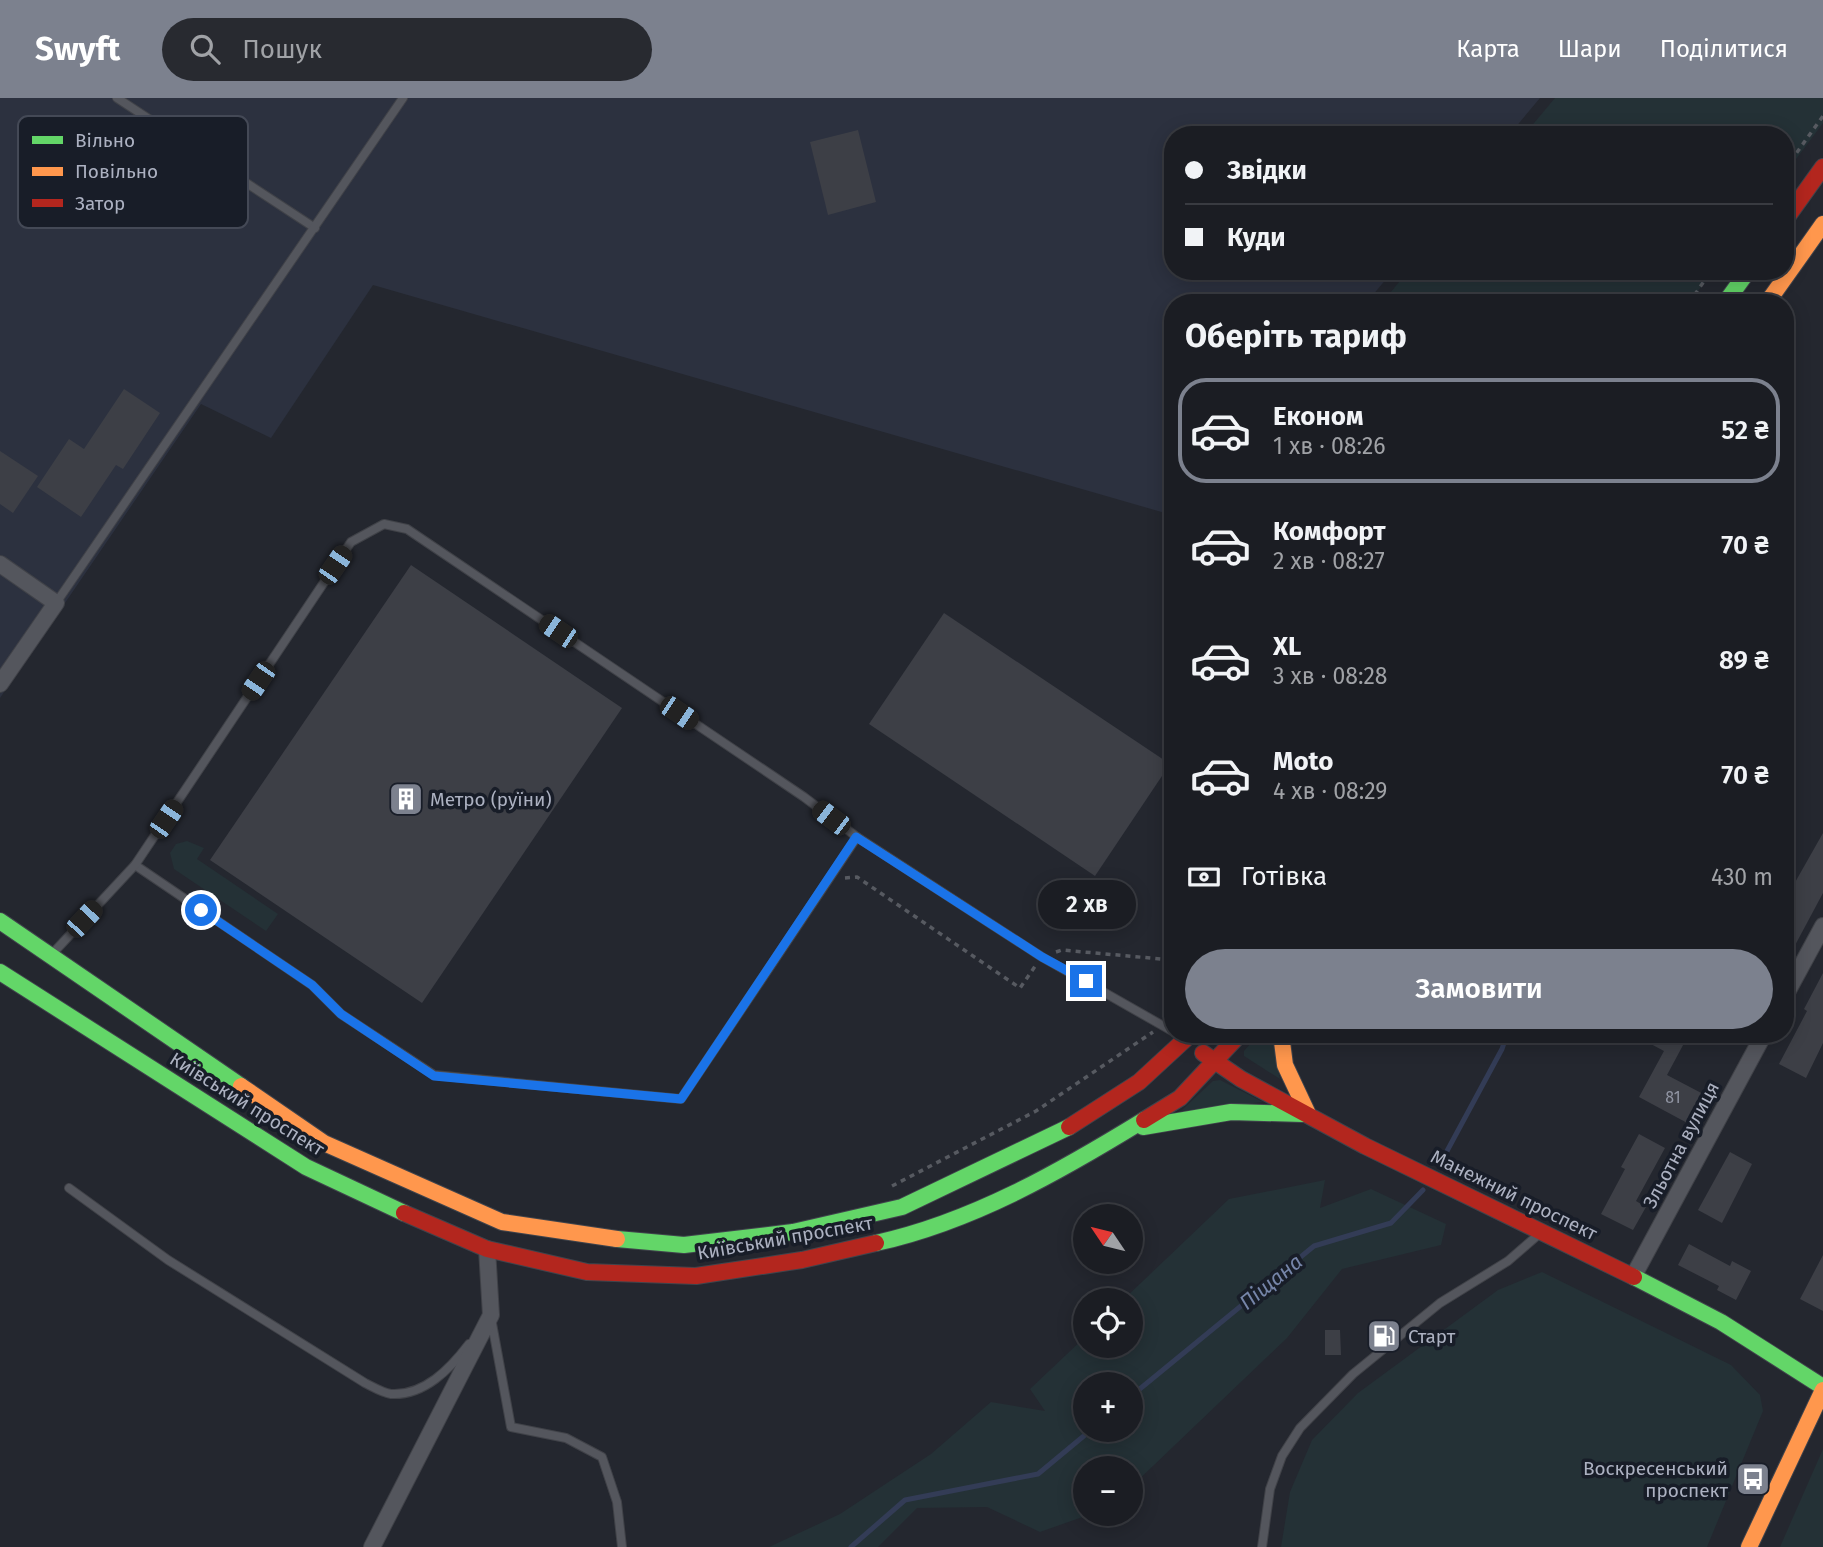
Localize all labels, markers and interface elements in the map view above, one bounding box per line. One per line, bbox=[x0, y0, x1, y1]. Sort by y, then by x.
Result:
search box bbox=[162, 18, 652, 81]
text: Swyft bbox=[35, 29, 120, 69]
icon: search bbox=[186, 30, 224, 68]
text: Пошук bbox=[242, 34, 322, 65]
text: Карта bbox=[1456, 35, 1520, 63]
text: Шари bbox=[1558, 35, 1622, 63]
text: Поділитися bbox=[1660, 35, 1788, 63]
legend bbox=[18, 116, 248, 228]
text: Вільно bbox=[75, 129, 135, 152]
text: Звідки bbox=[1227, 155, 1307, 186]
text: Повільно bbox=[75, 160, 158, 183]
text: Затор bbox=[75, 192, 125, 215]
text: Куди bbox=[1227, 222, 1286, 253]
text: Оберіть тариф bbox=[1185, 317, 1407, 355]
icon: car bbox=[1189, 399, 1252, 462]
text: Економ bbox=[1273, 401, 1363, 432]
text: 52 ₴ bbox=[1721, 415, 1769, 446]
text: 1 хв · 08:26 bbox=[1273, 432, 1386, 460]
icon: car bbox=[1189, 514, 1252, 577]
text: Комфорт bbox=[1273, 516, 1386, 547]
text: 70 ₴ bbox=[1721, 530, 1769, 561]
car bbox=[315, 542, 356, 588]
text: 2 хв · 08:27 bbox=[1273, 547, 1385, 575]
car bbox=[535, 611, 582, 651]
icon: car bbox=[1189, 629, 1252, 692]
text: XL bbox=[1273, 631, 1301, 662]
text: 89 ₴ bbox=[1719, 645, 1769, 676]
car bbox=[238, 658, 279, 704]
text: 3 хв · 08:28 bbox=[1273, 662, 1388, 690]
car bbox=[656, 693, 703, 733]
icon: car bbox=[1189, 744, 1252, 807]
text: Moto bbox=[1273, 746, 1333, 777]
text: 70 ₴ bbox=[1721, 760, 1769, 791]
text: 4 хв · 08:29 bbox=[1273, 777, 1387, 805]
building icon: Метро (руїни) bbox=[387, 780, 425, 818]
place label: Метро (руїни) bbox=[430, 788, 552, 811]
car bbox=[146, 796, 187, 842]
car bbox=[808, 797, 855, 839]
icon: cash bbox=[1185, 858, 1223, 896]
text: Готівка bbox=[1241, 861, 1327, 892]
text: 430 m bbox=[1711, 863, 1773, 891]
callout: 2 хв bbox=[1037, 880, 1135, 928]
text: 2 хв bbox=[1066, 890, 1108, 918]
route start bbox=[185, 894, 217, 926]
car bbox=[62, 896, 107, 942]
button: Замовити bbox=[1185, 949, 1773, 1029]
route end bbox=[1070, 965, 1102, 997]
street label: Київський проспект bbox=[165, 1047, 329, 1161]
street label: Зльотна вулиця bbox=[1638, 1078, 1724, 1212]
house number: 81 bbox=[1665, 1088, 1681, 1107]
street label: Манежний проспект bbox=[1427, 1145, 1601, 1245]
north arrow bbox=[1073, 1204, 1143, 1274]
map controls bbox=[1073, 1204, 1143, 1526]
street label: Київський проспект bbox=[695, 1211, 875, 1265]
water label: Піщана bbox=[1234, 1249, 1308, 1315]
button: locate bbox=[1073, 1288, 1143, 1358]
fuel station icon: Старт bbox=[1365, 1317, 1403, 1355]
place label: Старт bbox=[1408, 1325, 1456, 1348]
button: + bbox=[1073, 1372, 1143, 1442]
button: − bbox=[1073, 1456, 1143, 1526]
place label: Воскресенський проспект bbox=[1583, 1457, 1728, 1502]
bus stop icon: Воскресенський проспект bbox=[1734, 1460, 1772, 1498]

